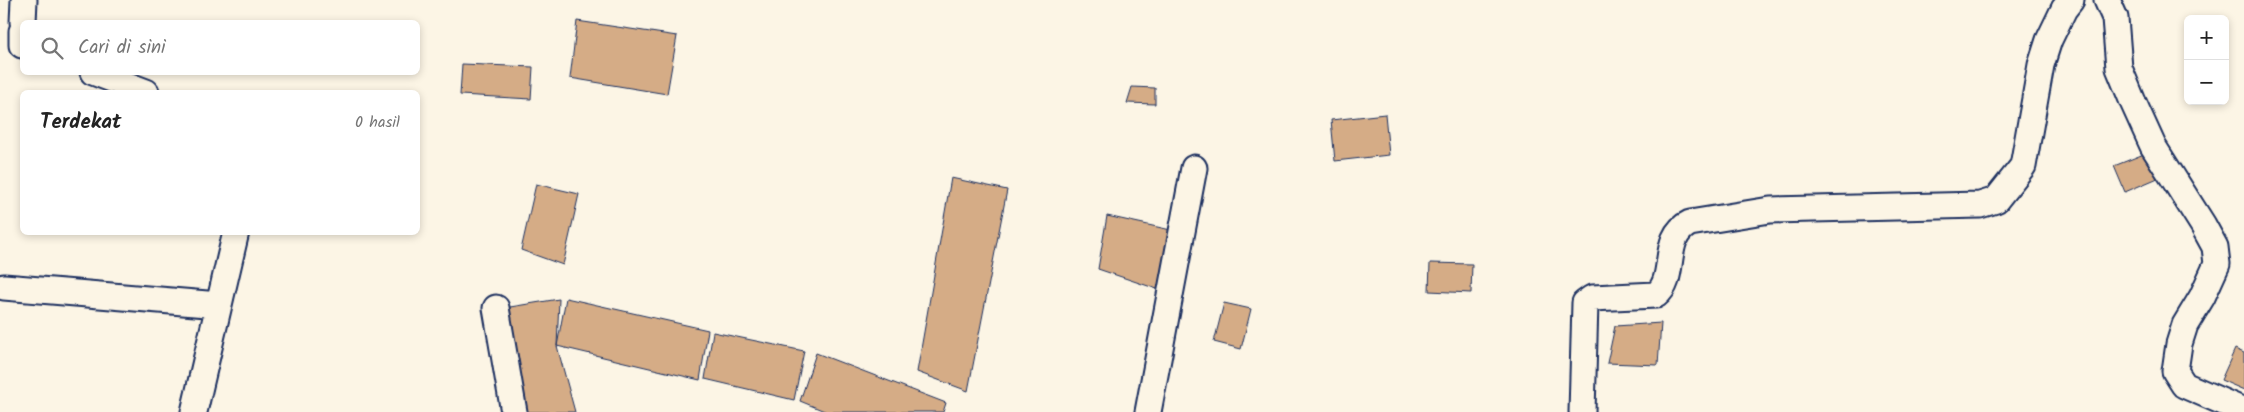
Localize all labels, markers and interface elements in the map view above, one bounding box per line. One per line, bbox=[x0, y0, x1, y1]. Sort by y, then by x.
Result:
map controls bbox=[2184, 15, 2229, 105]
button: + bbox=[2184, 15, 2229, 60]
search box bbox=[20, 20, 420, 75]
text: Cari di sini bbox=[78, 33, 166, 63]
icon: search bbox=[38, 34, 66, 62]
button: − bbox=[2184, 60, 2229, 105]
text: Terdekat bbox=[40, 106, 121, 139]
text: 0 hasil bbox=[355, 110, 400, 135]

